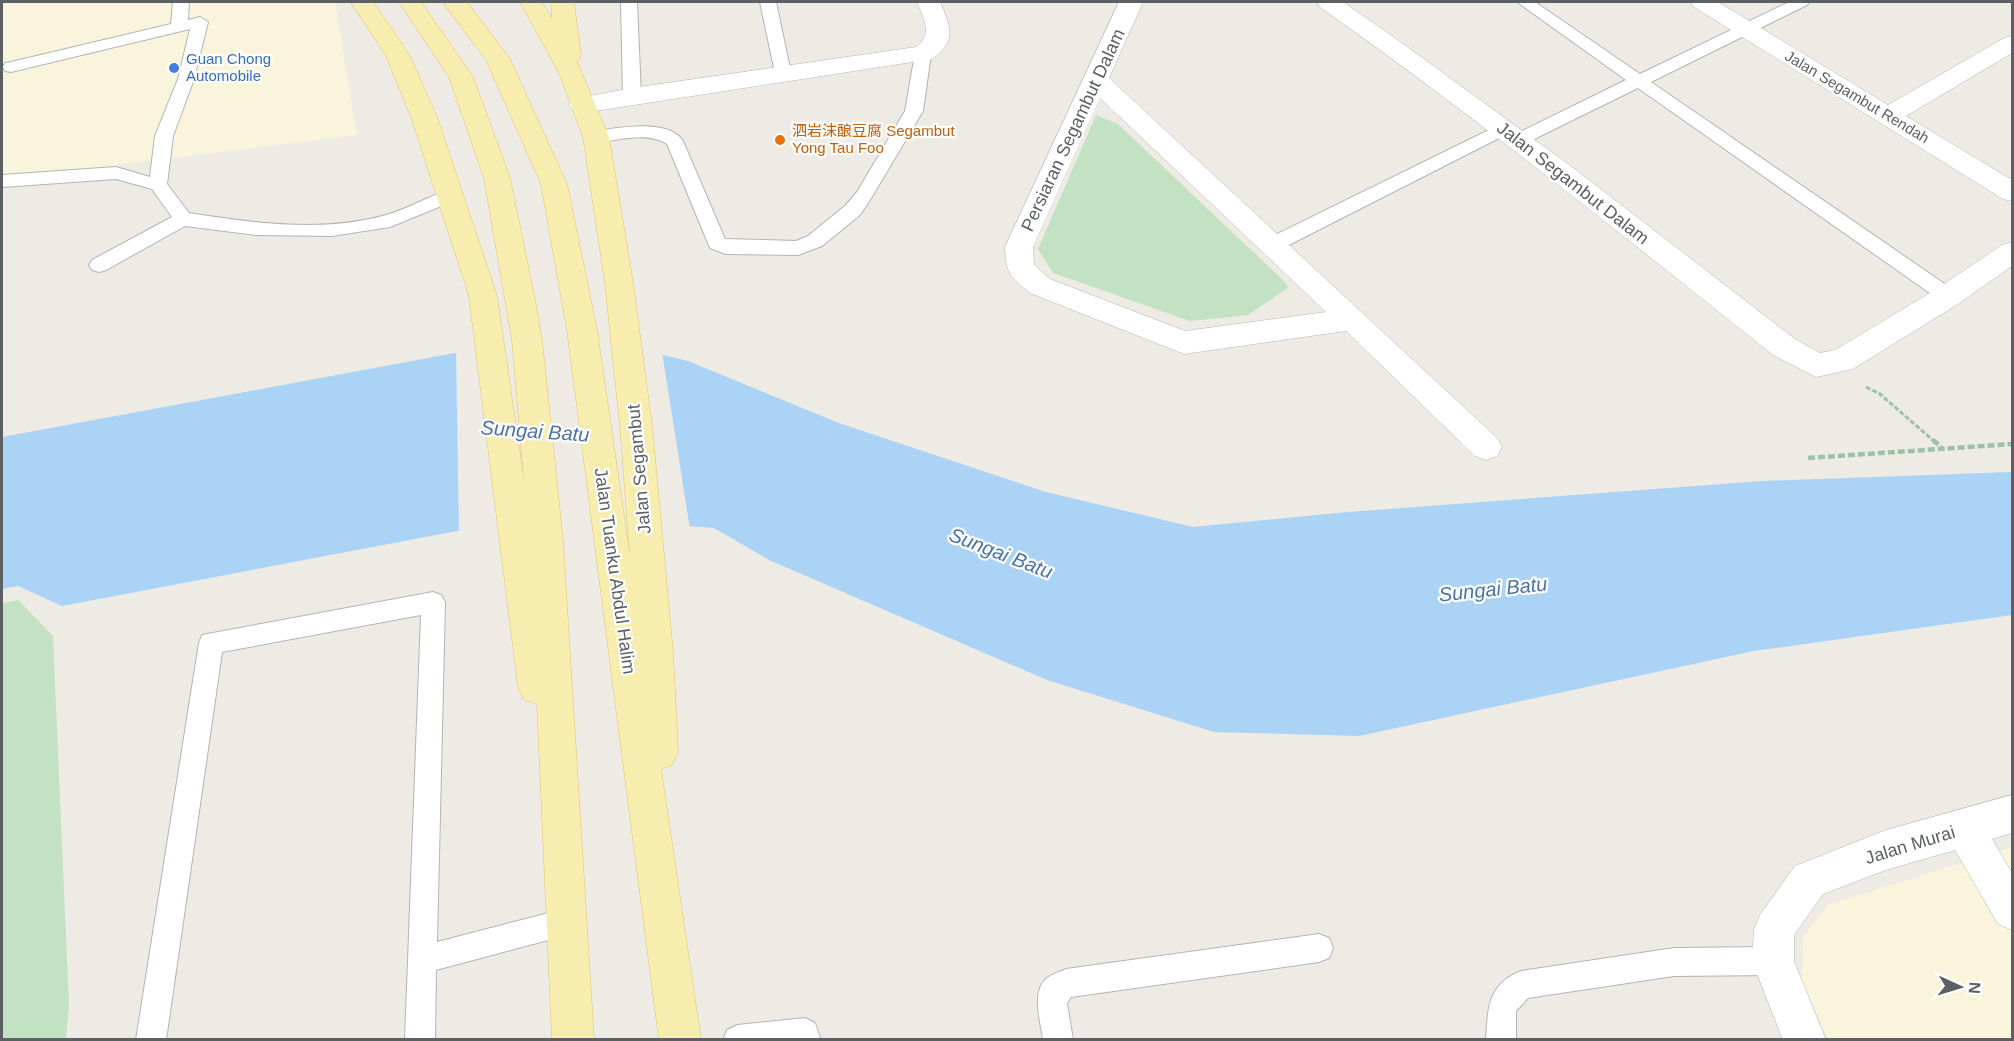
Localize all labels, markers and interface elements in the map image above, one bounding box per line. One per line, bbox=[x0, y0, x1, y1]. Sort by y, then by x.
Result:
street label: Persiaran Segambut Dalam bbox=[1017, 26, 1129, 234]
street label: Jalan Segambut Rendah bbox=[1782, 47, 1932, 146]
place label: Guan Chong Automobile bbox=[186, 50, 271, 84]
marker: Guan Chong Automobile bbox=[167, 61, 181, 75]
street label: Jalan Segambut Dalam bbox=[1493, 118, 1653, 248]
place label: 泗岩沫酿豆腐 Segambut Yong Tau Foo bbox=[792, 122, 955, 156]
marker: 泗岩沫酿豆腐 Segambut Yong Tau Foo bbox=[773, 133, 787, 147]
street label: Jalan Segambut bbox=[623, 403, 655, 535]
water label: Sungai Batu bbox=[480, 416, 590, 446]
street label: Jalan Tuanku Abdul Halim bbox=[591, 467, 639, 675]
water label: Sungai Batu bbox=[946, 523, 1056, 583]
water label: Sungai Batu bbox=[1438, 572, 1548, 606]
street label: Jalan Murai bbox=[1863, 822, 1957, 868]
north arrow bbox=[1930, 957, 1990, 1017]
text: N bbox=[1966, 982, 1983, 994]

